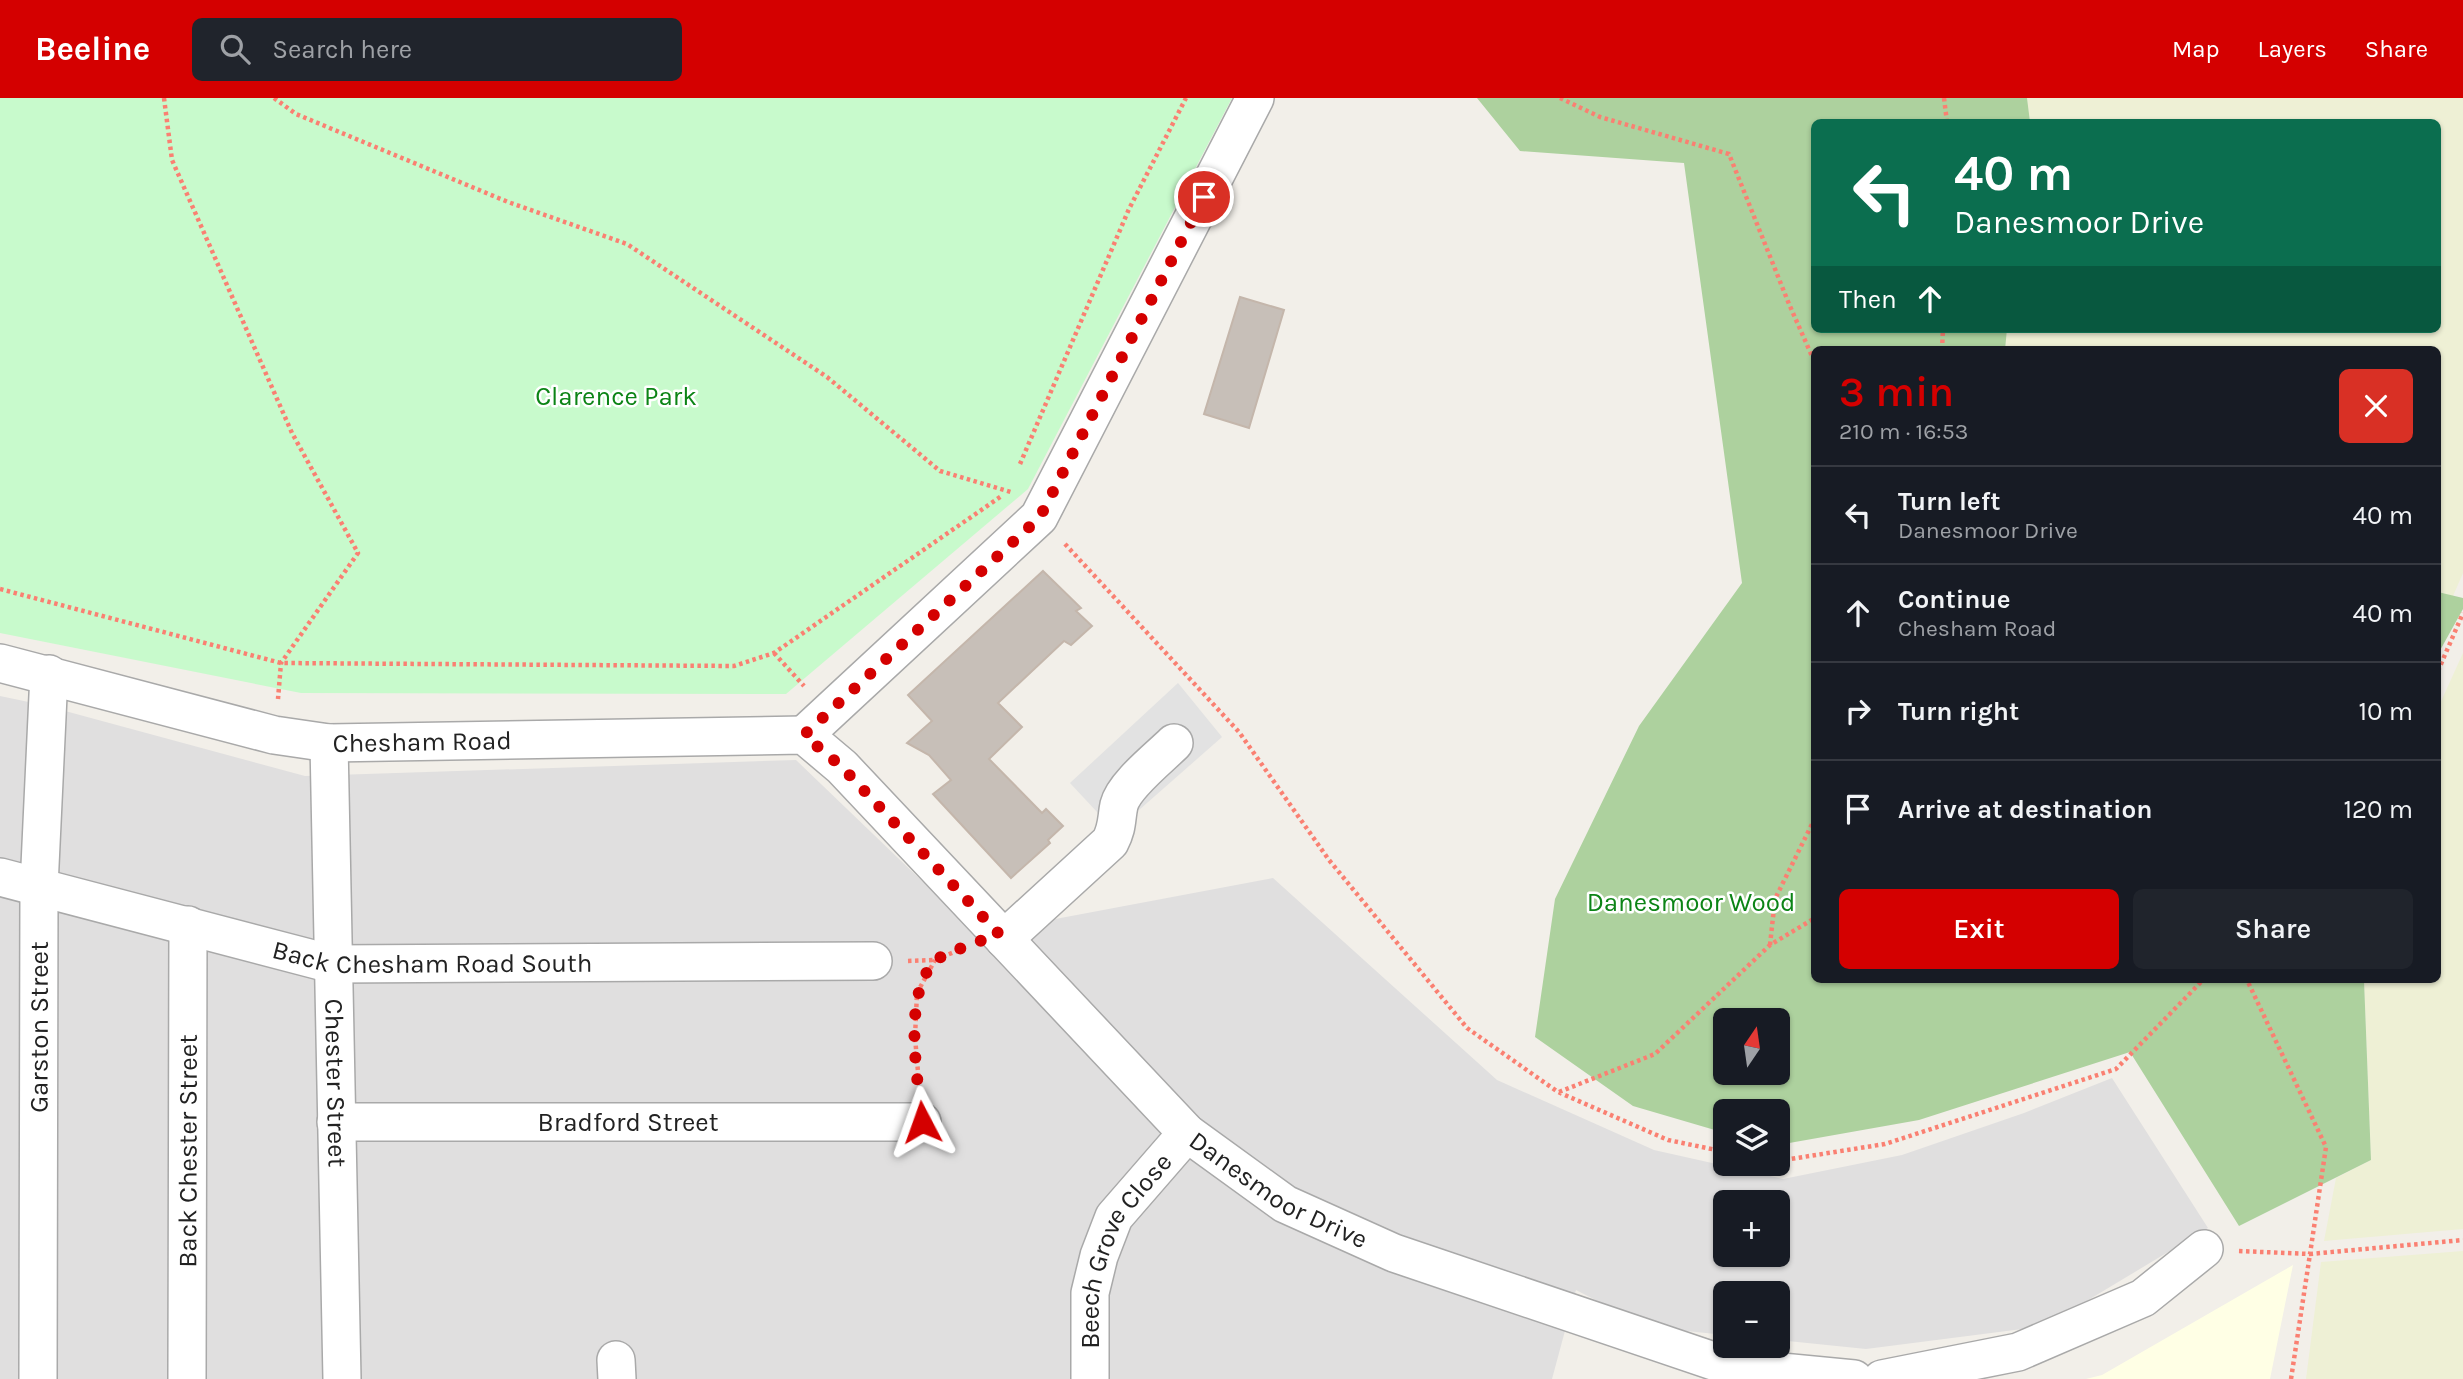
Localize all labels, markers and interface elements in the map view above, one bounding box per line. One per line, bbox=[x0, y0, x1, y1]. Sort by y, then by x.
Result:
search box bbox=[192, 18, 682, 81]
text: Beeline bbox=[35, 30, 150, 68]
icon: search bbox=[216, 30, 254, 68]
text: Search here bbox=[272, 34, 412, 65]
text: Map bbox=[2172, 35, 2220, 63]
text: Layers bbox=[2258, 35, 2327, 63]
text: Share bbox=[2365, 35, 2428, 63]
text: 40 m bbox=[1954, 145, 2073, 202]
icon: left bbox=[1839, 147, 1930, 238]
pin bbox=[1174, 167, 1234, 227]
icon: arrive bbox=[1185, 178, 1223, 216]
text: Danesmoor Drive bbox=[1954, 204, 2204, 241]
icon: ahead bbox=[1911, 280, 1949, 318]
text: Then bbox=[1839, 284, 1897, 315]
text: 3 min bbox=[1839, 367, 1954, 417]
button: close bbox=[2339, 369, 2413, 443]
park label: Clarence Park bbox=[535, 381, 697, 412]
text: 210 m · 16:53 bbox=[1839, 418, 1968, 445]
text: Turn left bbox=[1898, 486, 2000, 517]
icon: left bbox=[1839, 496, 1877, 534]
text: 40 m bbox=[2353, 500, 2413, 531]
text: Danesmoor Drive bbox=[1898, 517, 2078, 544]
text: Continue bbox=[1898, 584, 2010, 615]
icon: ahead bbox=[1839, 594, 1877, 632]
text: 40 m bbox=[2353, 598, 2413, 629]
text: Chesham Road bbox=[1898, 615, 2056, 642]
icon: right bbox=[1839, 692, 1877, 730]
text: Turn right bbox=[1898, 696, 2019, 727]
text: 10 m bbox=[2358, 696, 2413, 727]
street label: Chesham Road bbox=[332, 724, 512, 758]
icon: arrive bbox=[1839, 790, 1877, 828]
text: Arrive at destination bbox=[1898, 794, 2152, 825]
text: 120 m bbox=[2343, 794, 2413, 825]
park label: Danesmoor Wood bbox=[1587, 887, 1795, 918]
button: Exit bbox=[1839, 889, 2119, 969]
button: Share bbox=[2133, 889, 2413, 969]
street label: Back Chesham Road South bbox=[269, 934, 592, 980]
street label: Garston Street bbox=[23, 941, 54, 1113]
street label: Chester Street bbox=[319, 998, 353, 1168]
north arrow bbox=[1713, 1008, 1790, 1085]
map controls bbox=[1713, 1008, 1790, 1358]
street label: Back Chester Street bbox=[172, 1034, 203, 1268]
position arrow bbox=[885, 1085, 959, 1159]
button: layers bbox=[1713, 1099, 1790, 1176]
street label: Bradford Street bbox=[538, 1107, 719, 1138]
street label: Danesmoor Drive bbox=[1183, 1124, 1373, 1255]
street label: Beech Grove Close bbox=[1075, 1146, 1178, 1349]
button: + bbox=[1713, 1190, 1790, 1267]
button: − bbox=[1713, 1281, 1790, 1358]

